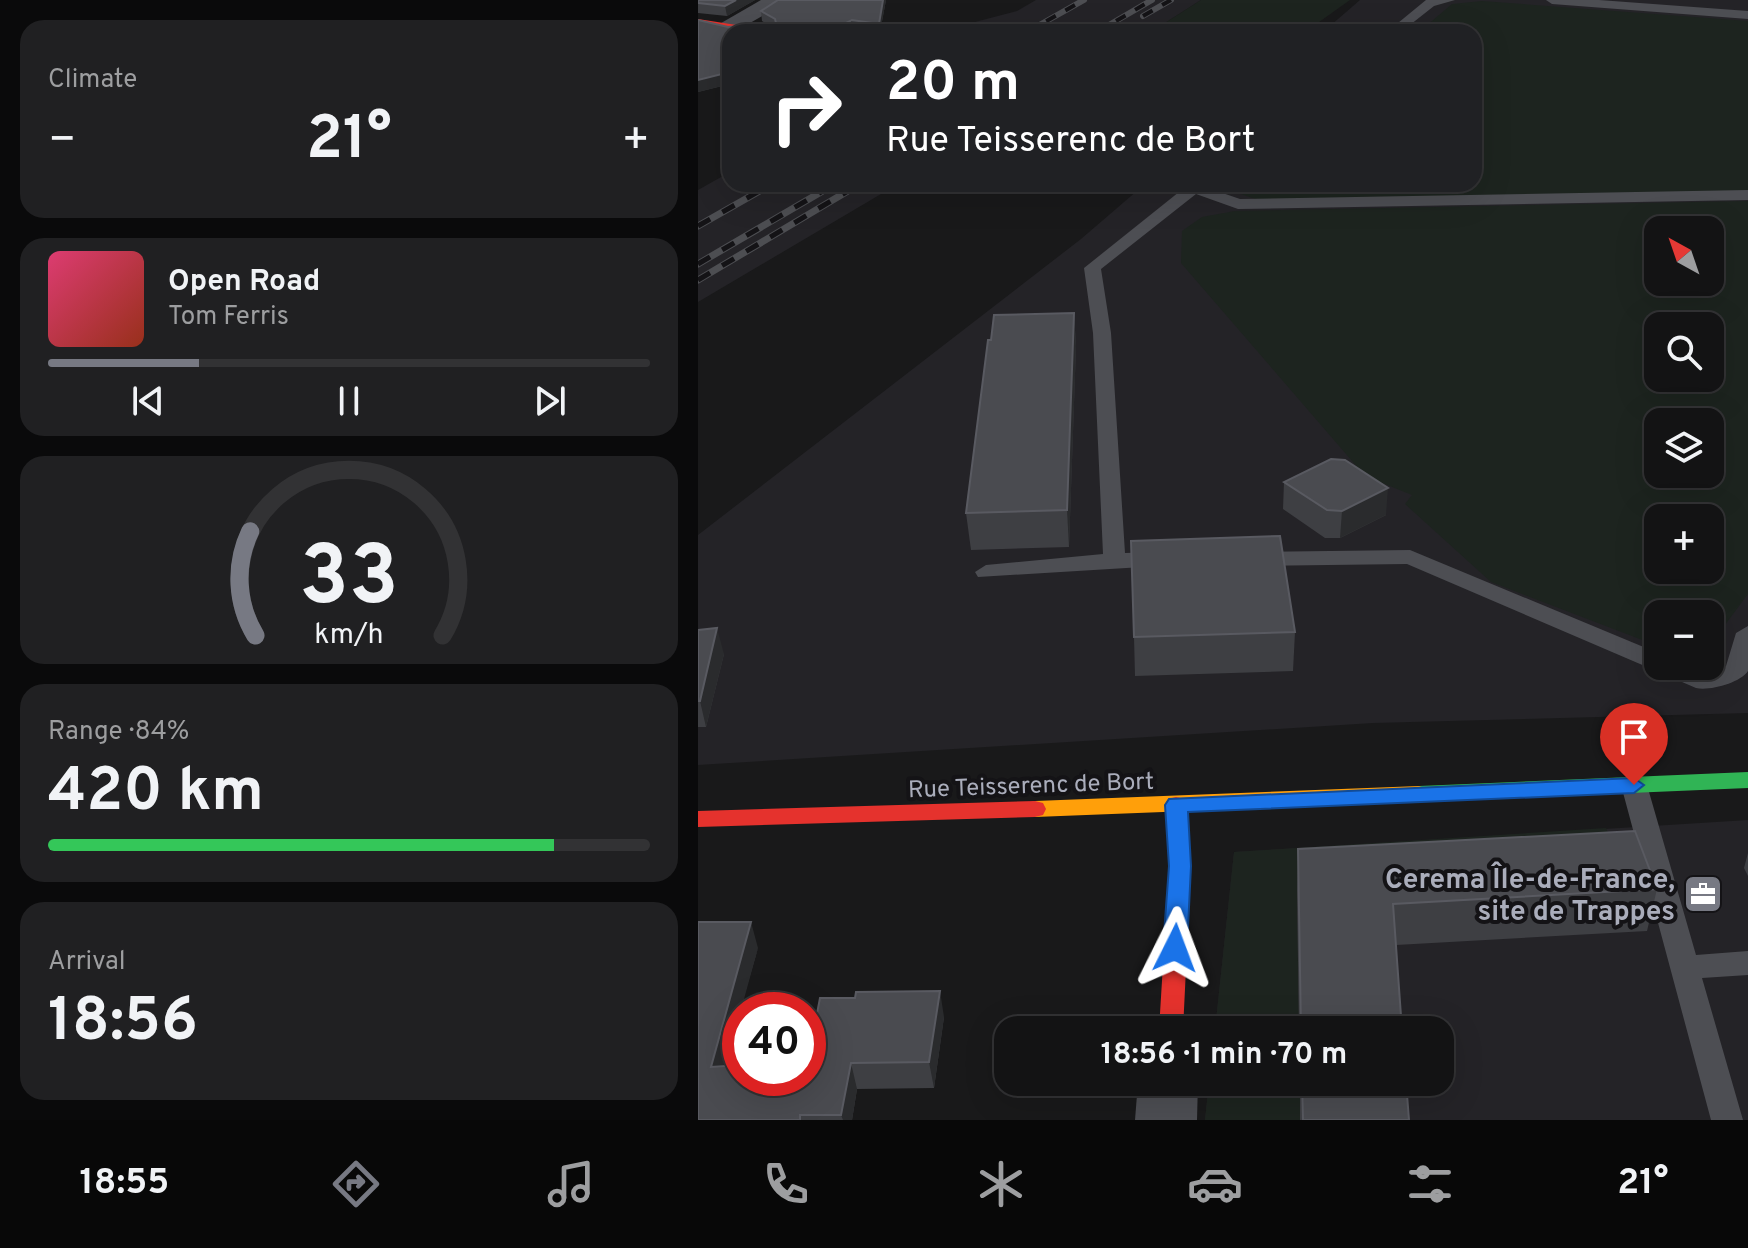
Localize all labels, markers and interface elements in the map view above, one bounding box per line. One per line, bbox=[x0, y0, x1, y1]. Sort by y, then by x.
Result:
text: 20 m bbox=[886, 50, 1020, 120]
icon: right bbox=[754, 56, 858, 160]
text: Climate bbox=[48, 64, 137, 97]
text: 21° bbox=[306, 104, 392, 180]
text: − bbox=[48, 114, 76, 170]
text: + bbox=[622, 114, 650, 170]
text: Rue Teisserenc de Bort bbox=[886, 119, 1255, 165]
north arrow bbox=[1644, 216, 1724, 296]
map controls bbox=[1644, 216, 1724, 680]
text: Open Road bbox=[168, 264, 320, 301]
text: Tom Ferris bbox=[168, 301, 289, 334]
button: search bbox=[1644, 312, 1724, 392]
icon: previous bbox=[126, 379, 170, 423]
icon: pause bbox=[327, 379, 371, 423]
icon: next bbox=[528, 379, 572, 423]
button: layers bbox=[1644, 408, 1724, 488]
button: + bbox=[1644, 504, 1724, 584]
text: 33 bbox=[299, 529, 399, 634]
button: − bbox=[1644, 600, 1724, 680]
text: km/h bbox=[314, 618, 384, 654]
pin bbox=[1600, 703, 1668, 785]
icon: arrive bbox=[1612, 715, 1656, 759]
text: Range · 84% bbox=[48, 716, 189, 749]
text: 420 km bbox=[48, 756, 264, 832]
street label: Rue Teisserenc de Bort bbox=[907, 768, 1155, 806]
place label: Cerema Île-de-France, site de Trappes bbox=[1385, 861, 1675, 931]
office icon: Cerema Île-de-France, site de Trappes bbox=[1682, 873, 1724, 915]
position arrow bbox=[1133, 906, 1217, 990]
text: Arrival bbox=[48, 946, 126, 979]
text: 18:56 bbox=[48, 986, 198, 1062]
speed limit sign: 40 bbox=[722, 992, 826, 1096]
text: 18:56 · 1 min · 70 m bbox=[1101, 1037, 1347, 1074]
icon: directions bbox=[328, 1156, 384, 1212]
icon: music bbox=[543, 1156, 599, 1212]
icon: phone bbox=[758, 1156, 814, 1212]
icon: climate bbox=[973, 1156, 1029, 1212]
icon: car bbox=[1187, 1156, 1243, 1212]
icon: filters bbox=[1402, 1156, 1458, 1212]
text: 18:55 bbox=[79, 1161, 169, 1207]
text: 21° bbox=[1617, 1161, 1669, 1207]

